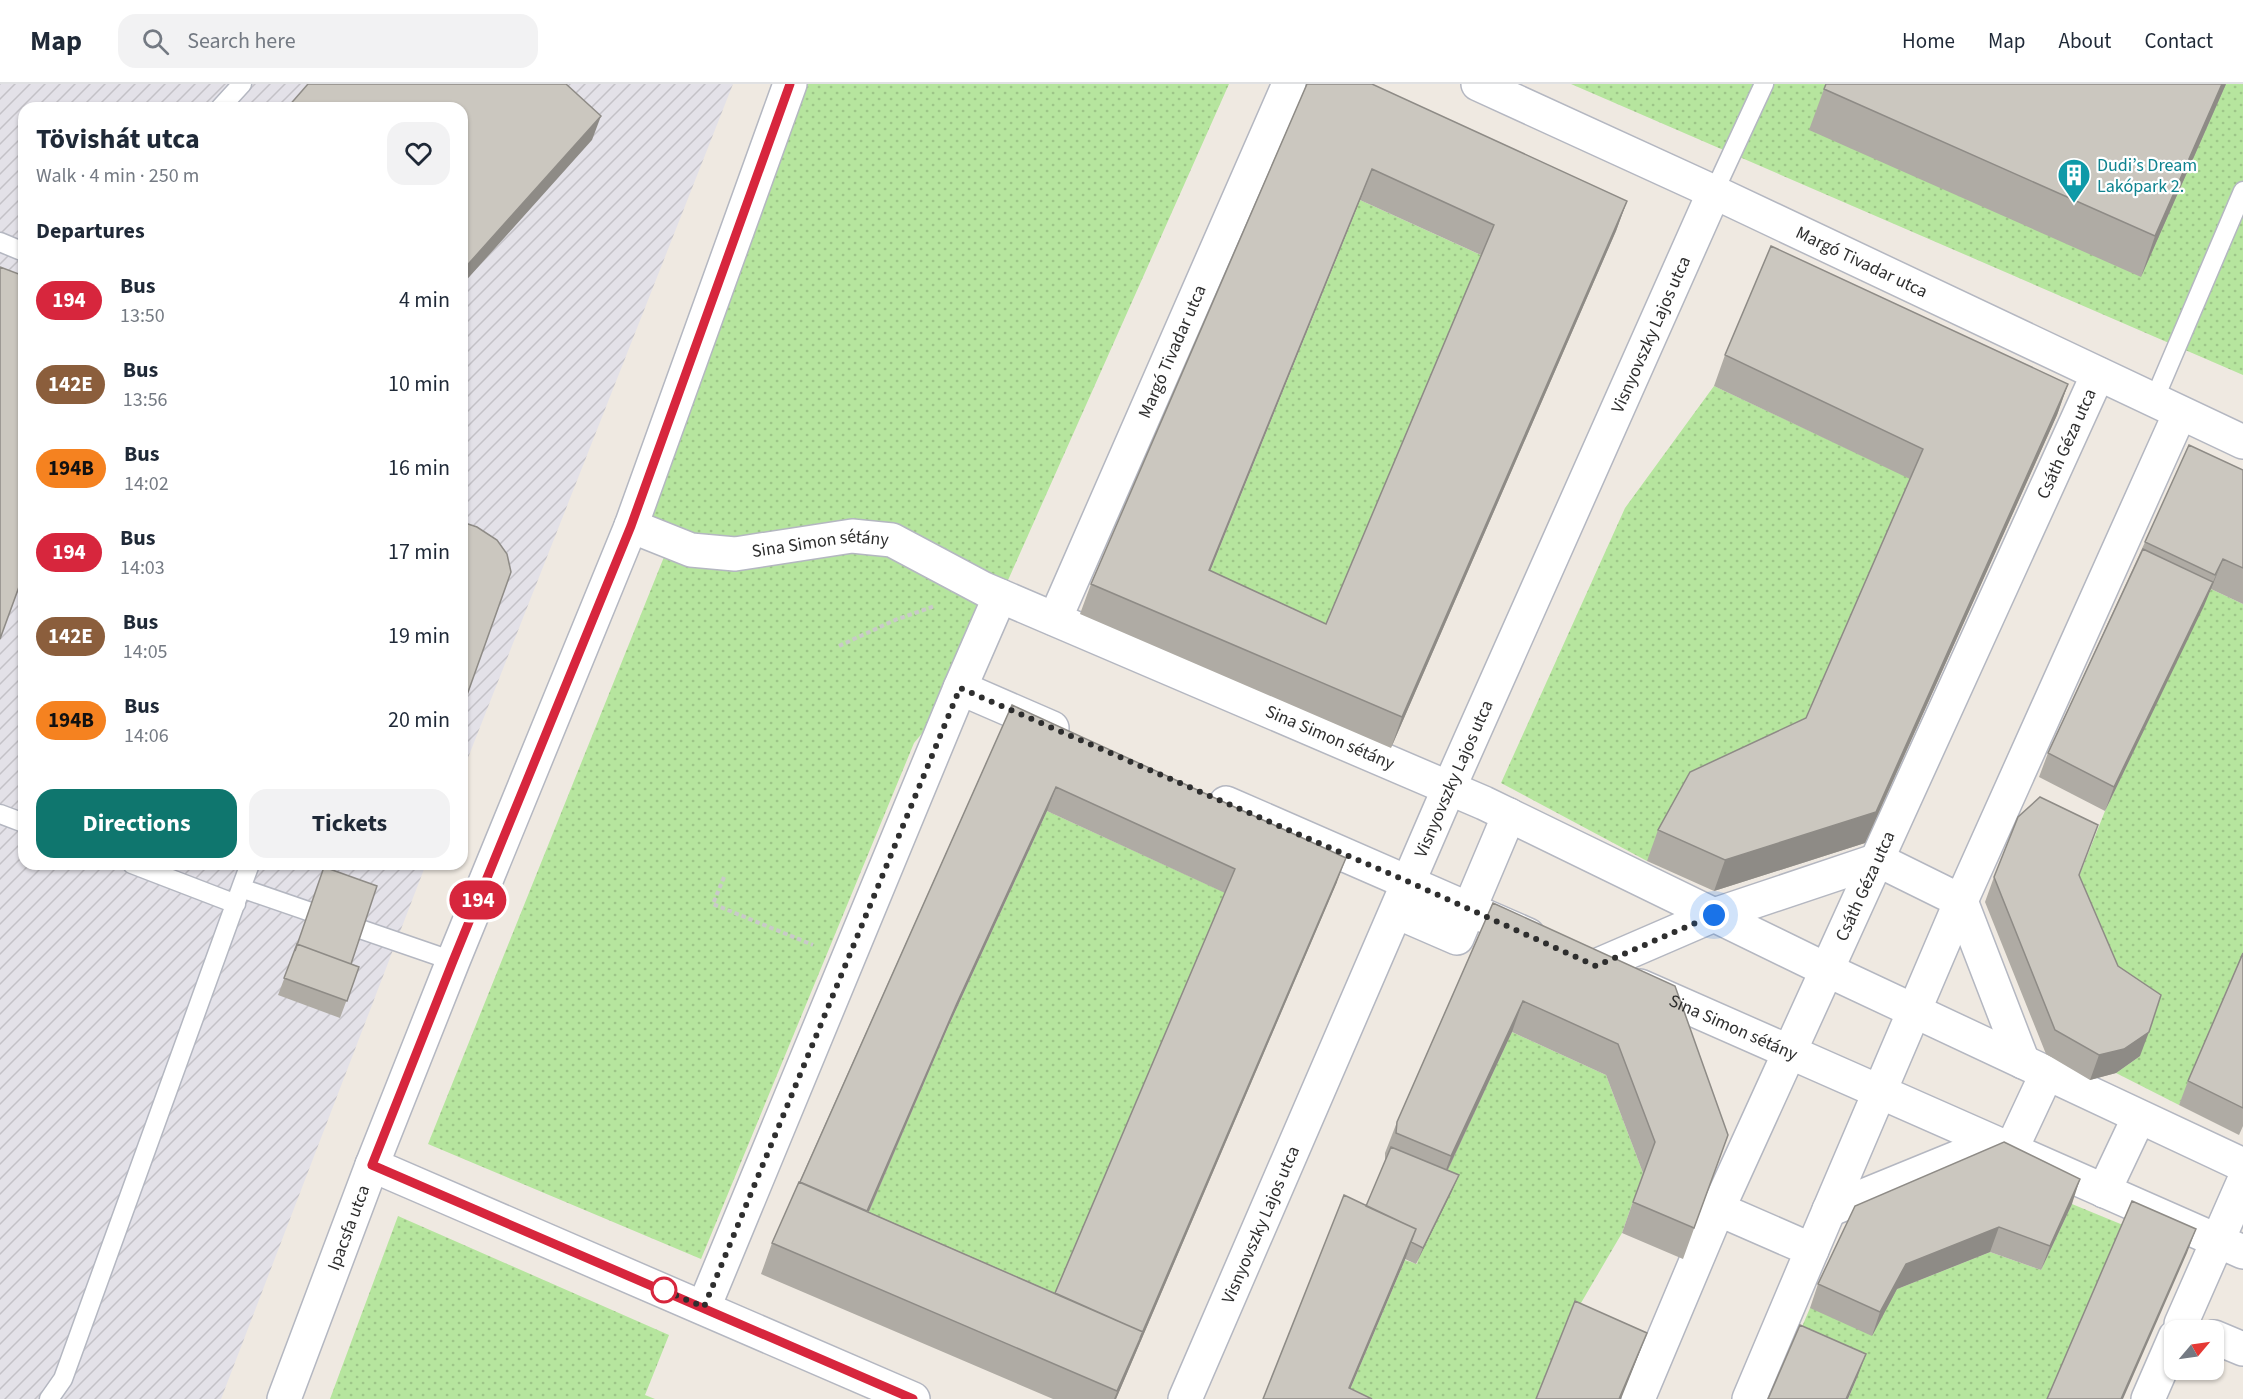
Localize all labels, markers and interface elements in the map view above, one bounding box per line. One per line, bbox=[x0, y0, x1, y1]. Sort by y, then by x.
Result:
search box bbox=[118, 14, 538, 68]
text: Map bbox=[30, 21, 82, 61]
icon: search bbox=[139, 25, 172, 58]
text: Search here bbox=[187, 25, 296, 57]
text: Home bbox=[1902, 26, 1955, 56]
text: Map bbox=[1988, 26, 2026, 56]
text: About bbox=[2059, 26, 2111, 56]
text: Contact bbox=[2144, 26, 2213, 56]
text: Tövishát utca bbox=[36, 119, 200, 159]
button: heart bbox=[387, 122, 450, 185]
place label: Dudi’s Dream Lakópark 2. bbox=[2097, 153, 2197, 199]
building icon: Dudi’s Dream Lakópark 2. bbox=[2056, 157, 2092, 204]
text: Walk · 4 min · 250 m bbox=[36, 162, 199, 190]
text: Departures bbox=[36, 215, 145, 247]
street label: Margó Tivadar utca bbox=[1792, 220, 1932, 304]
street label: Visnyovszky Lajos utca bbox=[1605, 252, 1697, 417]
text: Bus bbox=[120, 270, 156, 302]
street label: Margó Tivadar utca bbox=[1132, 281, 1212, 422]
text: 4 min bbox=[399, 284, 450, 316]
text: 194 bbox=[52, 285, 86, 315]
text: 13:50 bbox=[120, 302, 165, 330]
text: Bus bbox=[123, 354, 158, 386]
text: 10 min bbox=[388, 368, 450, 400]
text: 142E bbox=[48, 369, 93, 399]
street label: Csáth Géza utca bbox=[2030, 384, 2102, 503]
text: 13:56 bbox=[123, 386, 168, 414]
text: Bus bbox=[124, 438, 160, 470]
text: 16 min bbox=[388, 452, 450, 484]
text: 194B bbox=[48, 453, 94, 483]
text: 14:02 bbox=[124, 470, 169, 498]
text: Bus bbox=[120, 522, 156, 554]
street label: Sina Simon sétány bbox=[750, 523, 891, 564]
text: 17 min bbox=[388, 536, 450, 568]
text: 194 bbox=[52, 537, 86, 567]
text: 14:03 bbox=[120, 554, 165, 582]
text: Bus bbox=[123, 606, 158, 638]
text: 19 min bbox=[388, 620, 450, 652]
text: 142E bbox=[48, 621, 93, 651]
text: 14:05 bbox=[123, 638, 168, 666]
text: Bus bbox=[124, 690, 160, 722]
street label: Visnyovszky Lajos utca bbox=[1408, 696, 1499, 861]
street label: Sina Simon sétány bbox=[1262, 698, 1399, 776]
text: 20 min bbox=[388, 704, 450, 736]
text: 194B bbox=[48, 705, 94, 735]
text: 14:06 bbox=[124, 722, 169, 750]
button: Directions bbox=[36, 789, 237, 858]
button: Tickets bbox=[249, 789, 450, 858]
street label: Csáth Géza utca bbox=[1829, 827, 1901, 945]
line badge: 194 bbox=[444, 880, 512, 920]
text: 194 bbox=[461, 885, 495, 915]
your location bbox=[1699, 900, 1729, 930]
street label: Sina Simon sétány bbox=[1665, 988, 1802, 1067]
street label: Visnyovszky Lajos utca bbox=[1215, 1142, 1305, 1307]
street label: Ipacsfa utca bbox=[321, 1181, 376, 1274]
unlabelled marker bbox=[651, 1277, 677, 1303]
north arrow bbox=[2164, 1320, 2224, 1380]
map controls bbox=[2164, 1320, 2224, 1380]

